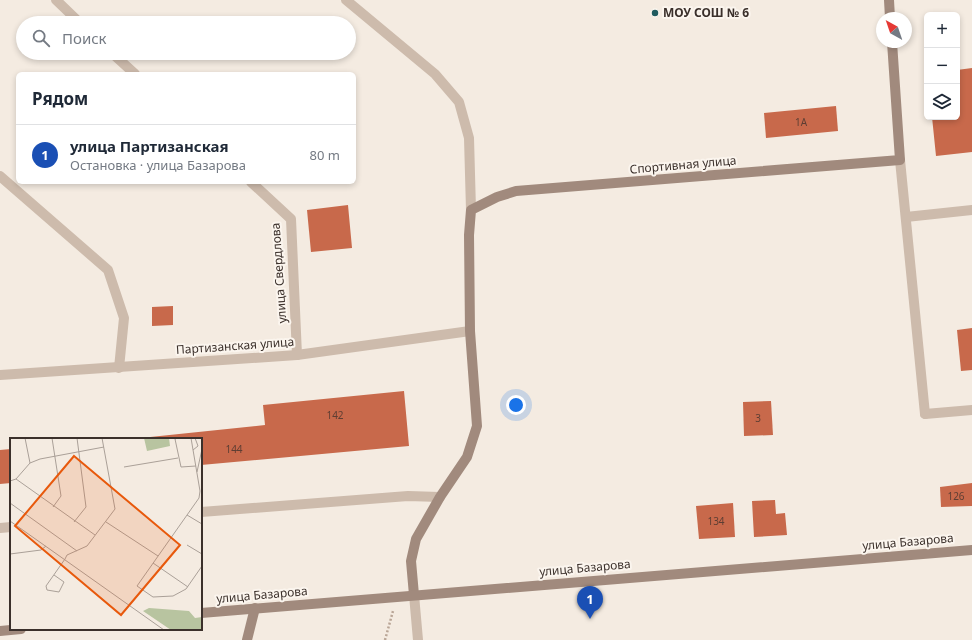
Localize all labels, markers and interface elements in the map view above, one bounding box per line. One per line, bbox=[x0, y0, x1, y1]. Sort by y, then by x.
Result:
place label: МОУ СОШ № 6 bbox=[663, 4, 749, 21]
marker: МОУ СОШ № 6 bbox=[650, 8, 660, 18]
north arrow bbox=[876, 12, 912, 48]
map controls bbox=[924, 12, 960, 120]
button: + bbox=[924, 12, 960, 48]
search box bbox=[16, 16, 356, 60]
icon: search bbox=[30, 27, 52, 49]
text: Поиск bbox=[62, 28, 107, 48]
button: − bbox=[924, 48, 960, 84]
button: layers bbox=[924, 84, 960, 120]
text: Рядом bbox=[32, 87, 88, 110]
house number: 1А bbox=[795, 115, 808, 129]
text: улица Партизанская bbox=[70, 136, 229, 156]
text: 1 bbox=[41, 146, 49, 164]
text: 80 m bbox=[310, 146, 340, 164]
street label: Спортивная улица bbox=[629, 151, 737, 178]
text: Остановка · улица Базарова bbox=[70, 156, 246, 174]
street label: улица Свердлова bbox=[267, 222, 290, 324]
street label: Партизанская улица bbox=[175, 333, 295, 358]
your location bbox=[506, 395, 526, 415]
house number: 142 bbox=[326, 408, 344, 422]
house number: 3 bbox=[755, 411, 761, 425]
inset map bbox=[10, 438, 202, 630]
house number: 144 bbox=[225, 442, 243, 456]
house number: 126 bbox=[947, 489, 965, 503]
house number: 134 bbox=[707, 514, 725, 528]
street label: улица Базарова bbox=[862, 529, 954, 554]
street label: улица Базарова bbox=[539, 555, 631, 580]
street label: улица Базарова bbox=[216, 582, 308, 607]
pin: 1 bbox=[577, 586, 603, 619]

